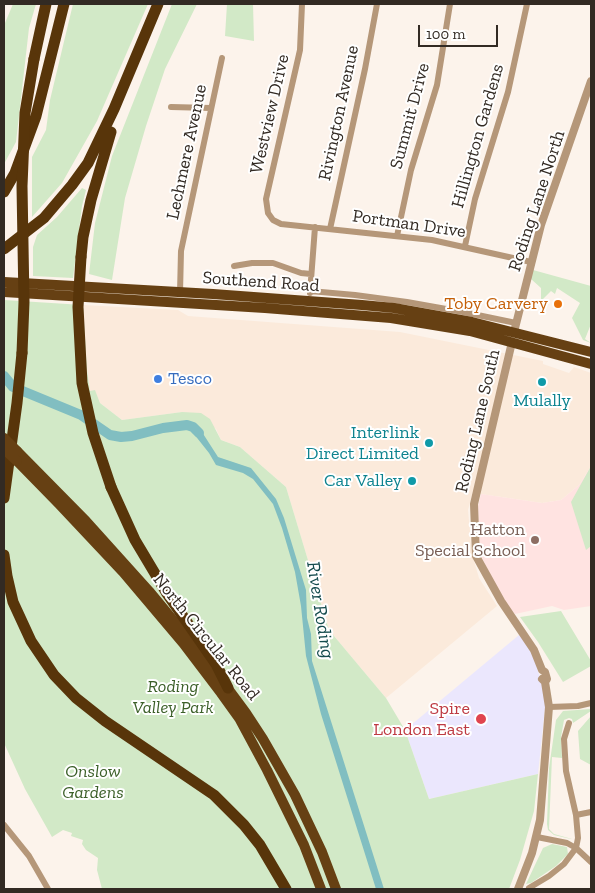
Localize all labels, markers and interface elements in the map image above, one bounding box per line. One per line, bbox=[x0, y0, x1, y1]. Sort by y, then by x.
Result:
scale bar bbox=[420, 15, 500, 47]
text: 100 m bbox=[426, 25, 465, 43]
street label: Rivington Avenue bbox=[314, 43, 364, 183]
street label: Westview Drive bbox=[246, 52, 294, 176]
street label: Summit Drive bbox=[385, 61, 435, 171]
street label: Hillington Gardens bbox=[447, 61, 509, 211]
street label: Lechmere Avenue bbox=[162, 82, 212, 222]
street label: Roding Lane North bbox=[504, 128, 570, 274]
street label: Portman Drive bbox=[351, 205, 467, 243]
street label: Southend Road bbox=[202, 267, 320, 297]
place label: Toby Carvery bbox=[444, 293, 548, 315]
marker: Toby Carvery bbox=[552, 298, 564, 310]
street label: Roding Lane South bbox=[451, 347, 505, 495]
place label: Tesco bbox=[168, 368, 212, 390]
marker: Tesco bbox=[152, 373, 164, 385]
marker: Mulally bbox=[536, 376, 548, 388]
place label: Mulally bbox=[513, 390, 571, 412]
place label: Interlink Direct Limited bbox=[306, 422, 419, 464]
marker: Interlink Direct Limited bbox=[423, 437, 435, 449]
place label: Car Valley bbox=[324, 470, 402, 492]
marker: Car Valley bbox=[406, 475, 418, 487]
place label: Hatton Special School bbox=[415, 519, 525, 562]
marker: Hatton Special School bbox=[529, 534, 541, 546]
water label: River Roding bbox=[301, 560, 339, 660]
street label: North Circular Road bbox=[148, 569, 264, 705]
park label: Roding Valley Park bbox=[132, 676, 214, 719]
place label: Spire London East bbox=[373, 698, 470, 741]
marker: Spire London East bbox=[474, 712, 488, 726]
park label: Onslow Gardens bbox=[62, 761, 124, 804]

